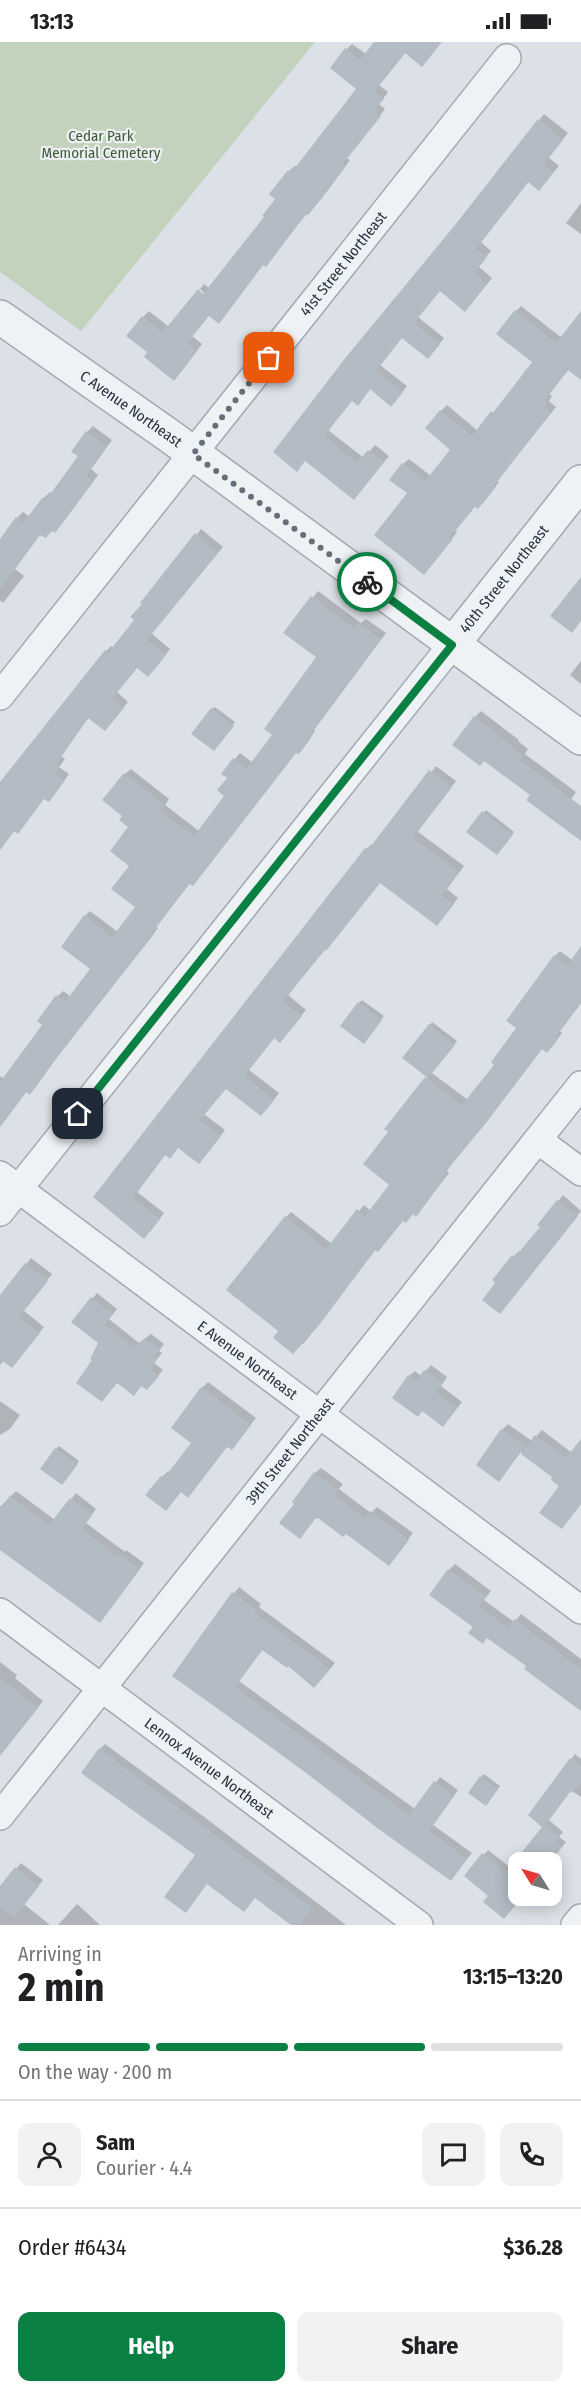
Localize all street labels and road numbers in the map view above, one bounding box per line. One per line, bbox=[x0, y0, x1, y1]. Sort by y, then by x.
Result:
street label: 41st Street Northeast bbox=[296, 208, 391, 320]
street label: C Avenue Northeast bbox=[76, 367, 186, 451]
street label: 40th Street Northeast bbox=[456, 521, 552, 637]
street label: E Avenue Northeast bbox=[194, 1317, 301, 1403]
street label: 39th Street Northeast bbox=[242, 1394, 338, 1508]
street label: Lennox Avenue Northeast bbox=[141, 1714, 277, 1822]

